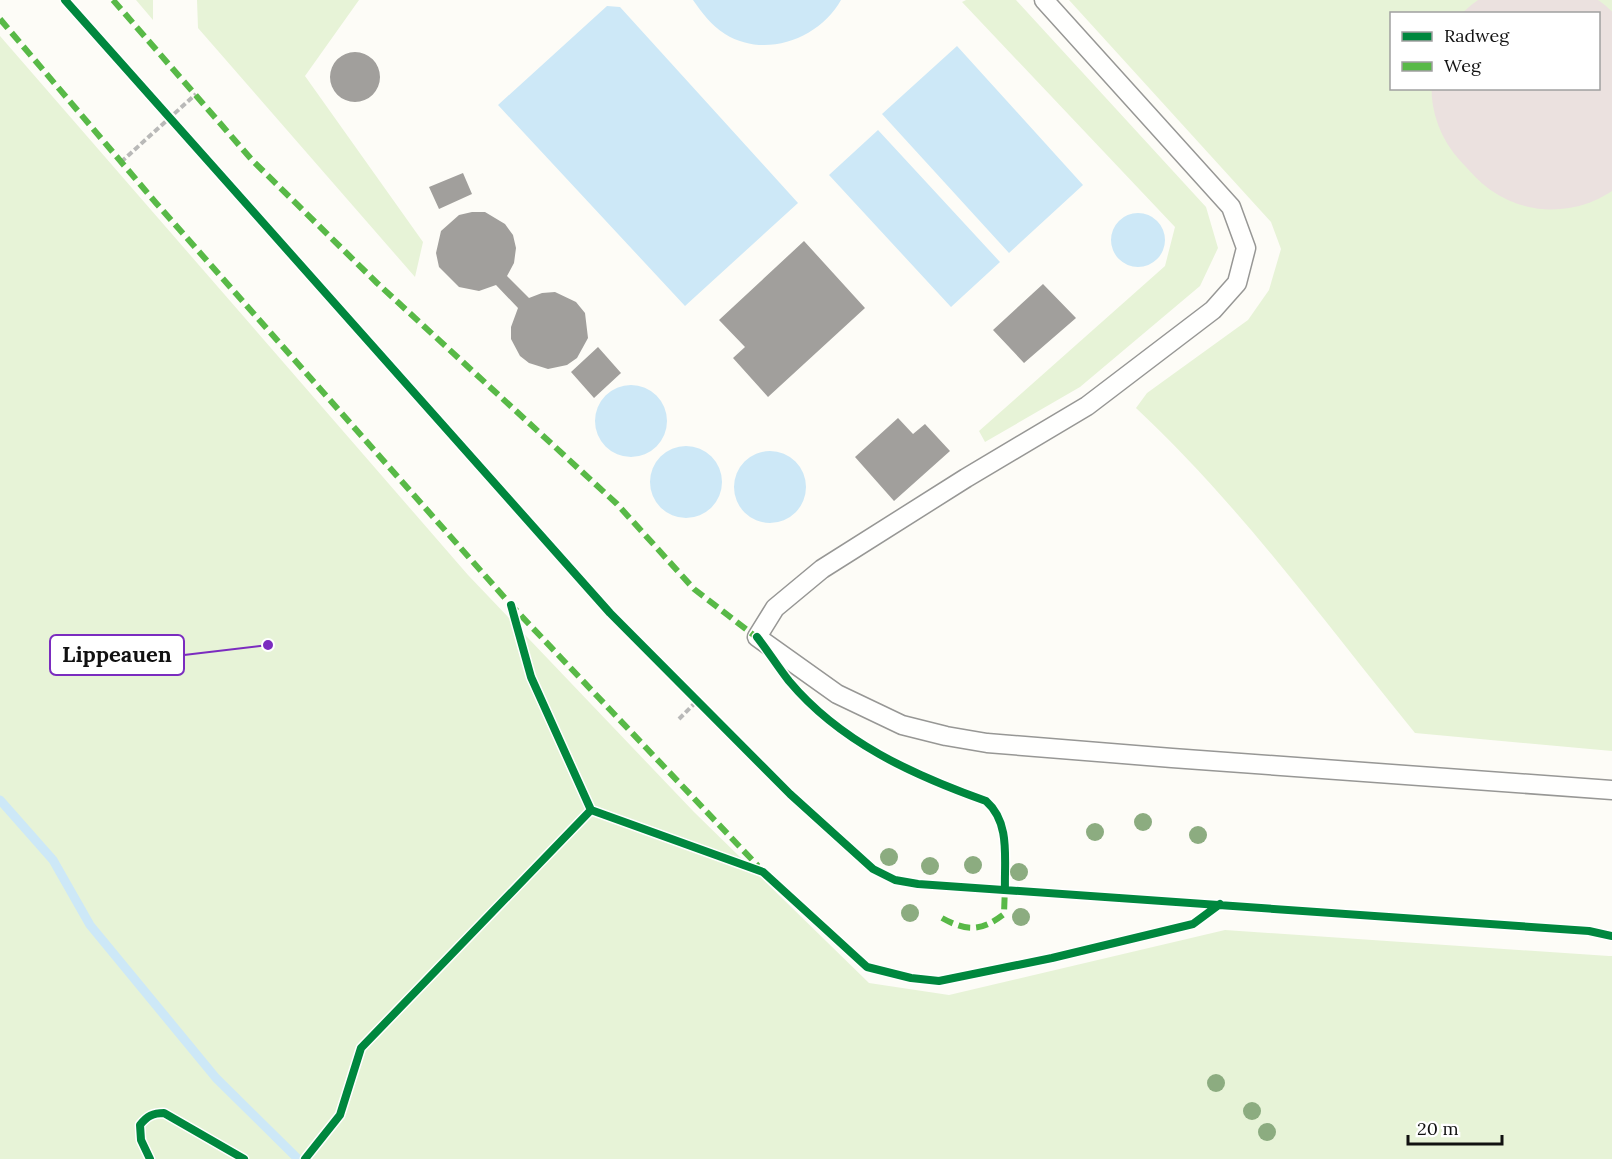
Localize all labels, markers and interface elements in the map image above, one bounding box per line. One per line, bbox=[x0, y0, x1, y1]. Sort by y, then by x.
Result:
legend bbox=[1390, 12, 1600, 90]
text: Radweg bbox=[1444, 24, 1510, 47]
text: Weg bbox=[1444, 54, 1482, 77]
callout: Lippeauen bbox=[50, 635, 184, 675]
text: Lippeauen bbox=[62, 640, 172, 668]
scale bar bbox=[1408, 1108, 1502, 1146]
text: 20 m bbox=[1417, 1117, 1459, 1140]

